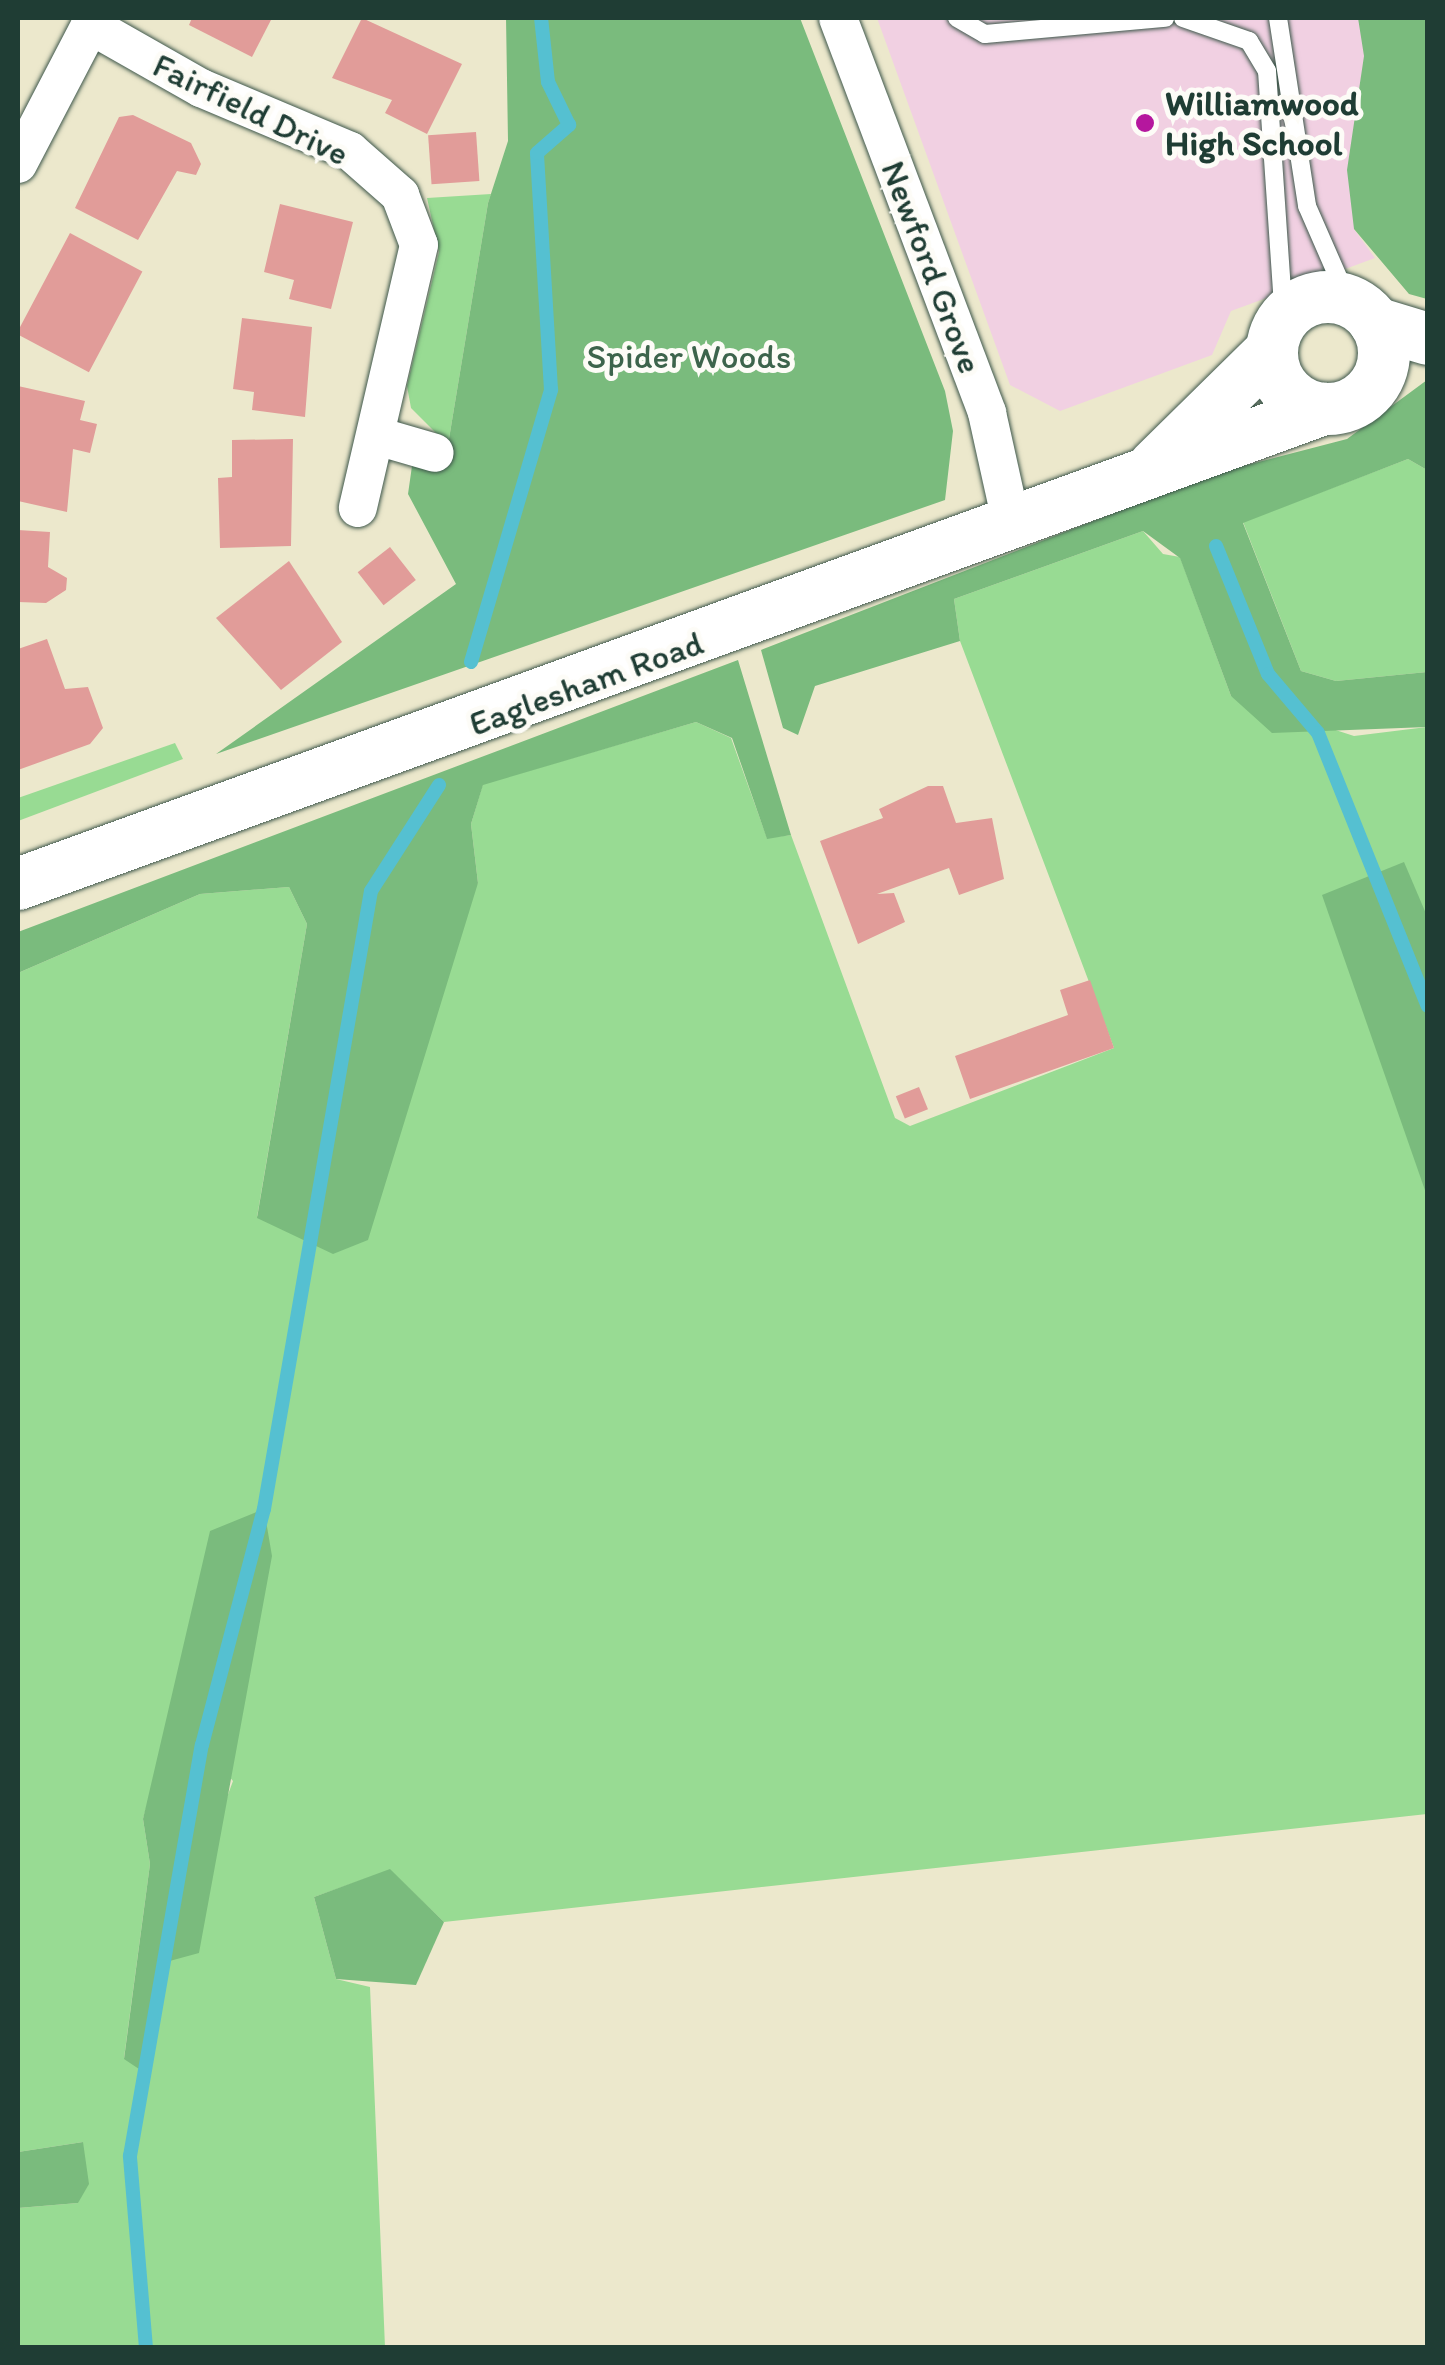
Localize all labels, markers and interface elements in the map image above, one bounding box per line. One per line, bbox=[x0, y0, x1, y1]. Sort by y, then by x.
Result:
street label: Fairfield Drive bbox=[146, 44, 356, 174]
place label: Williamwood High School bbox=[1165, 82, 1359, 164]
marker: Williamwood High School bbox=[1134, 112, 1156, 134]
street label: Newford Grove bbox=[872, 154, 992, 380]
park label: Spider Woods bbox=[587, 335, 791, 377]
street label: Eaglesham Road bbox=[463, 621, 709, 745]

